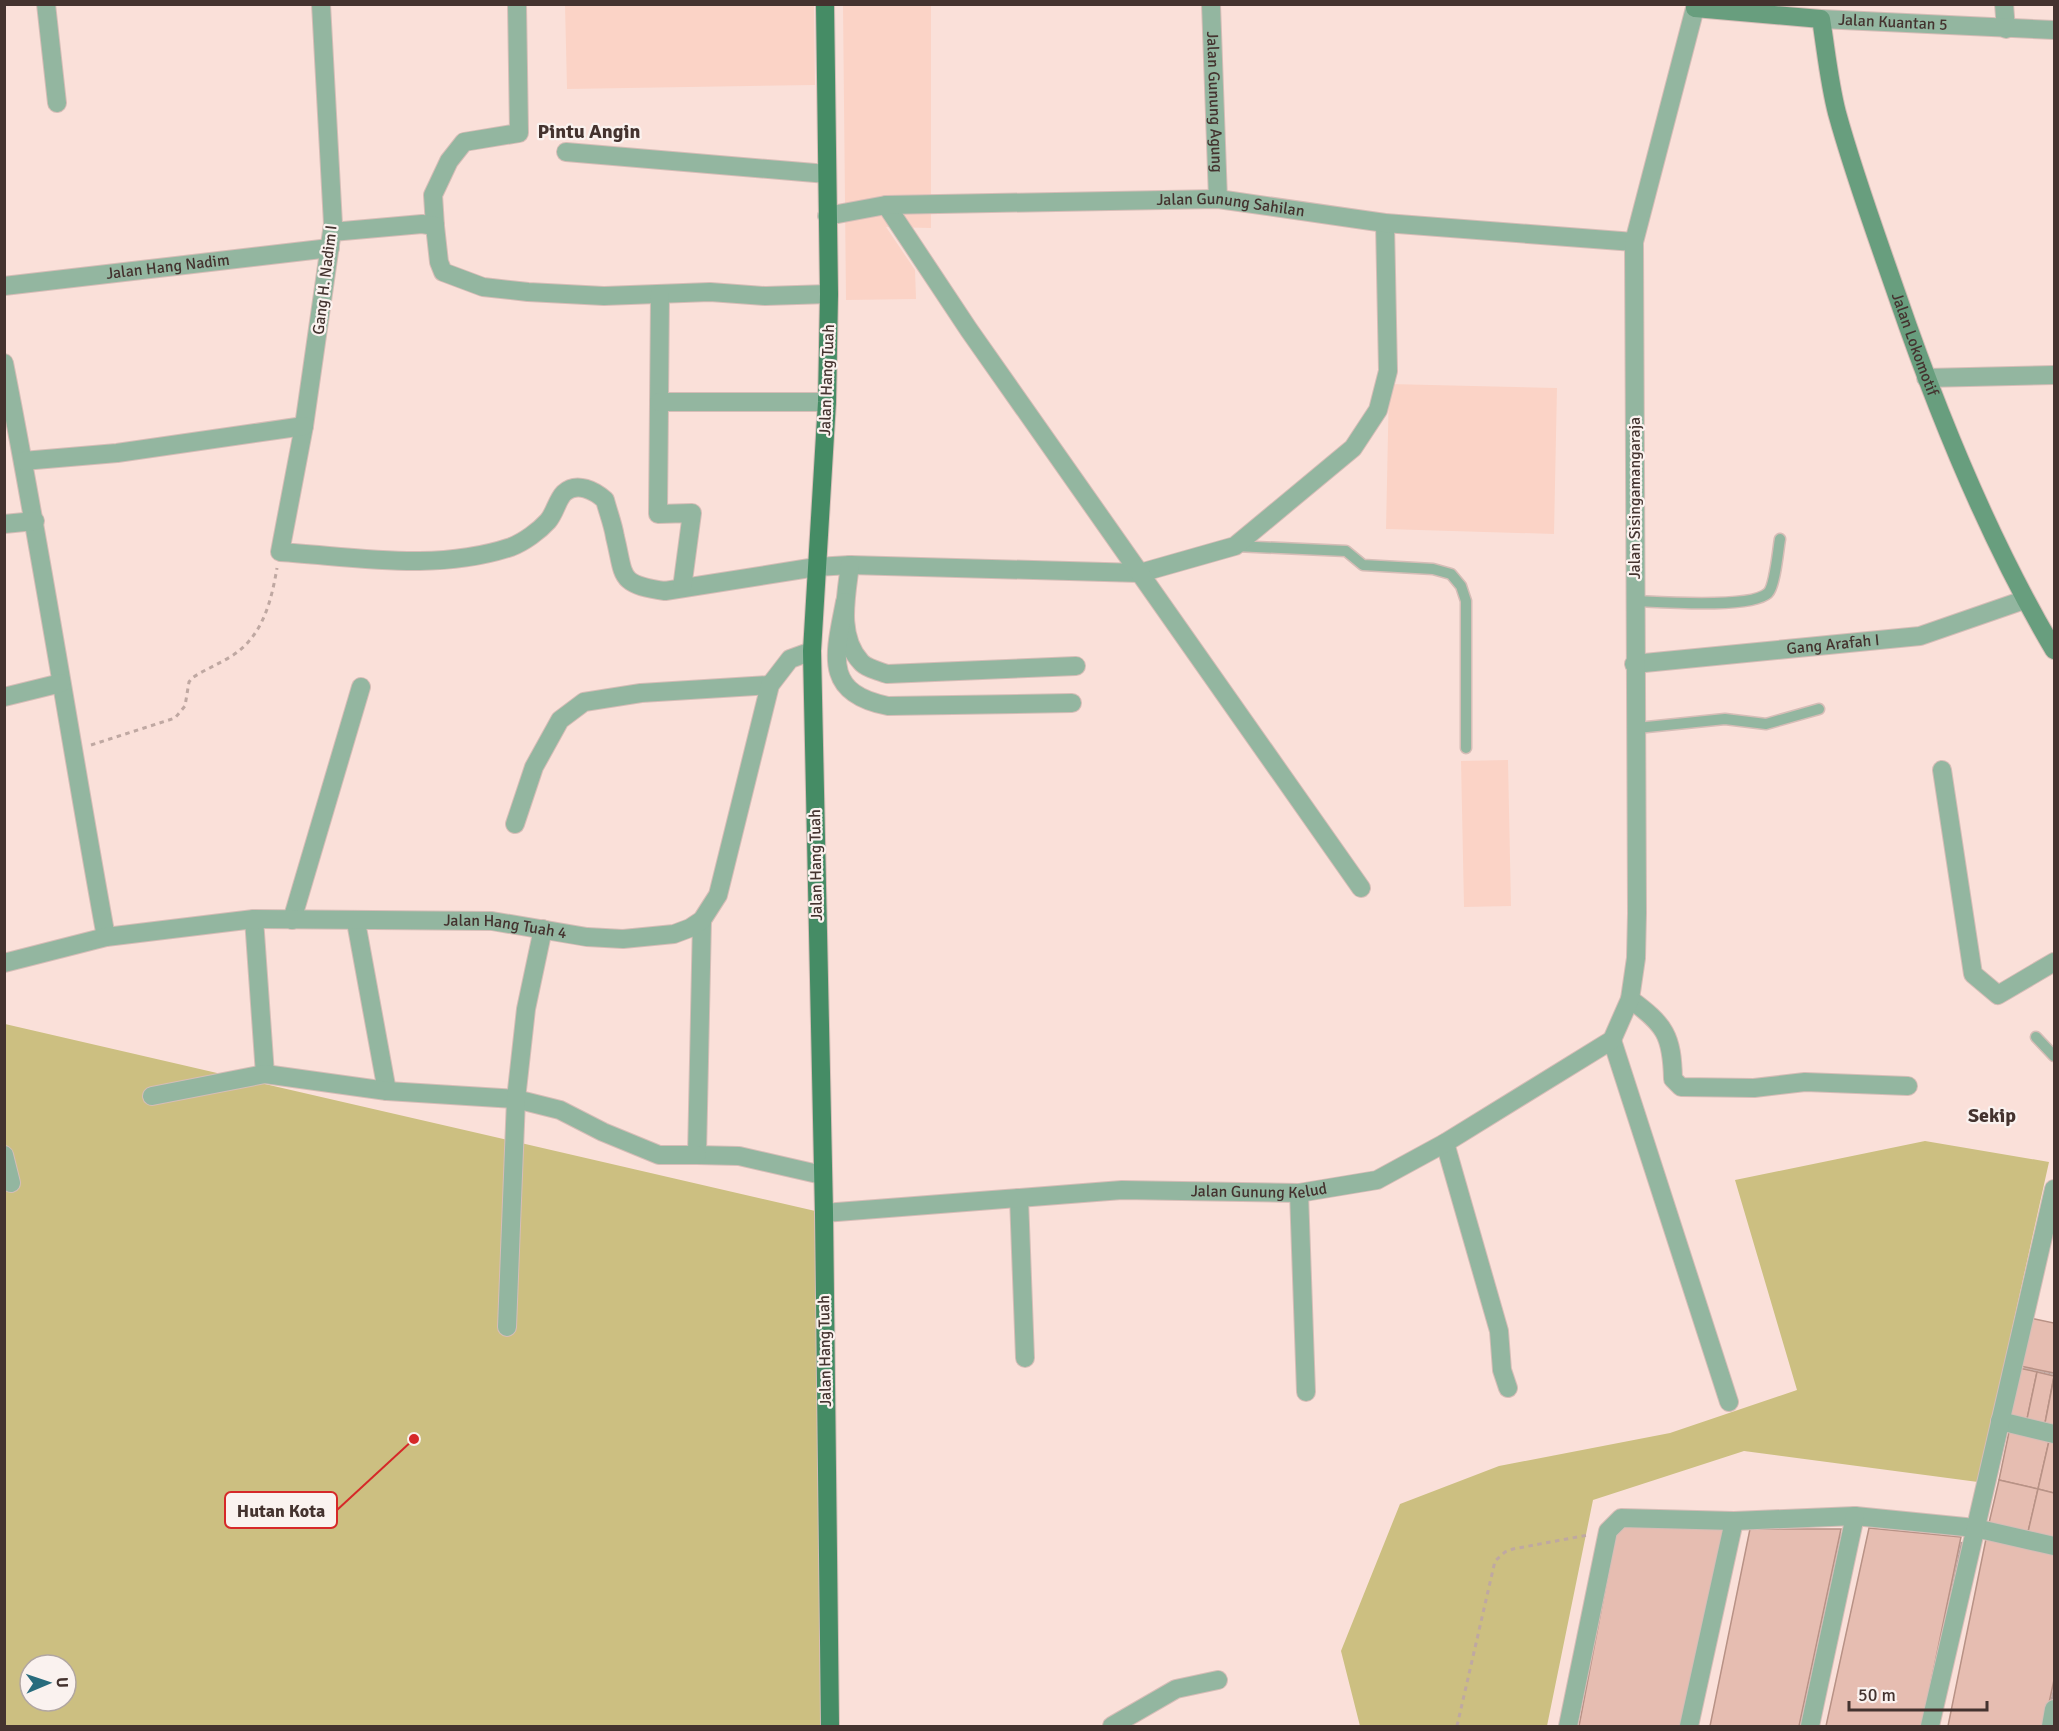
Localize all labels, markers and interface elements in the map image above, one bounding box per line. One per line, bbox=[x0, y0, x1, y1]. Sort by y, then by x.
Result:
street label: Jalan Kuantan 5 bbox=[1838, 10, 1948, 35]
street label: Jalan Gunung Agung bbox=[1202, 31, 1227, 173]
district label: Pintu Angin bbox=[538, 119, 640, 144]
street label: Jalan Gunung Sahilan bbox=[1156, 189, 1306, 221]
street label: Gang H. Nadim I bbox=[308, 224, 342, 336]
street label: Jalan Hang Nadim bbox=[105, 250, 231, 284]
street label: Jalan Lokomotif bbox=[1887, 290, 1943, 399]
street label: Jalan Hang Tuah bbox=[815, 324, 839, 436]
street label: Jalan Sisingamangaraja bbox=[1625, 417, 1645, 579]
street label: Gang Arafah I bbox=[1786, 630, 1880, 659]
street label: Jalan Hang Tuah bbox=[805, 809, 827, 921]
street label: Jalan Hang Tuah 4 bbox=[444, 911, 569, 943]
district label: Sekip bbox=[1968, 1103, 2016, 1128]
street label: Jalan Gunung Kelud bbox=[1191, 1178, 1329, 1203]
street label: Jalan Hang Tuah bbox=[814, 1295, 836, 1407]
callout: Hutan Kota bbox=[225, 1492, 337, 1528]
text: Hutan Kota bbox=[237, 1500, 325, 1522]
north arrow bbox=[18, 1653, 78, 1713]
scale bar bbox=[1849, 1674, 1987, 1712]
text: U bbox=[52, 1677, 72, 1688]
text: 50 m bbox=[1858, 1684, 1896, 1706]

